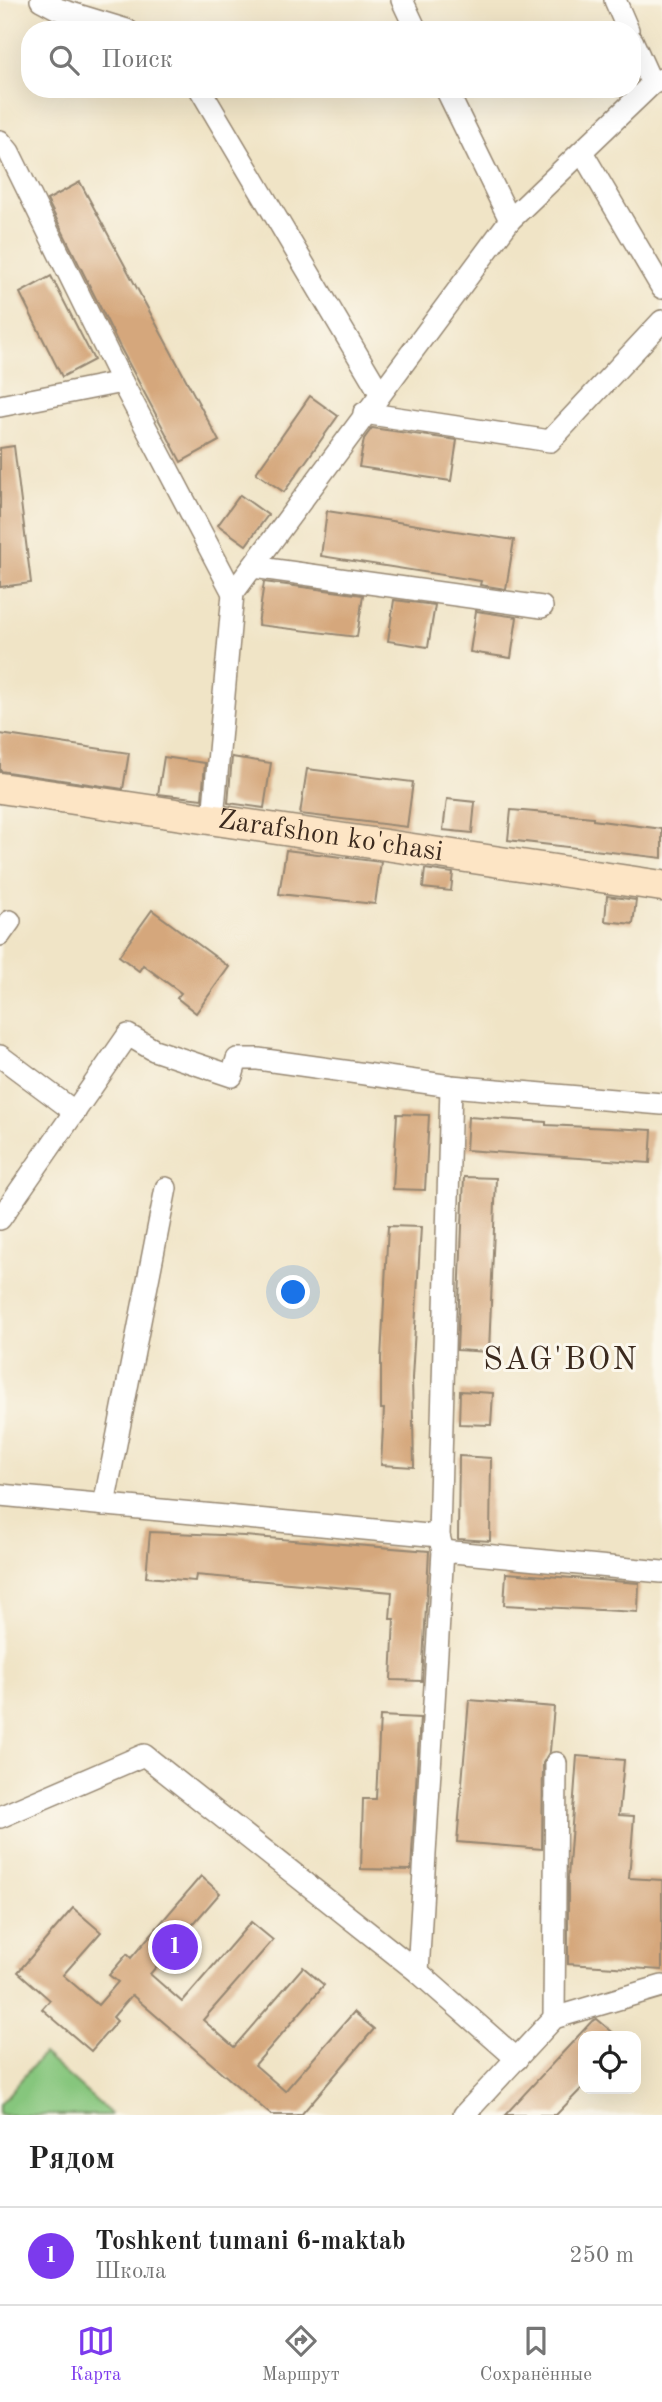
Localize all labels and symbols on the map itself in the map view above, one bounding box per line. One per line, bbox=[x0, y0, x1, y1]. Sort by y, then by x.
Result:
street label: Zarafshon ko'chasi bbox=[216, 806, 445, 867]
your location bbox=[276, 1275, 310, 1309]
district label: SAG'BON bbox=[483, 1345, 639, 1377]
pin: 1 bbox=[152, 1921, 198, 1973]

